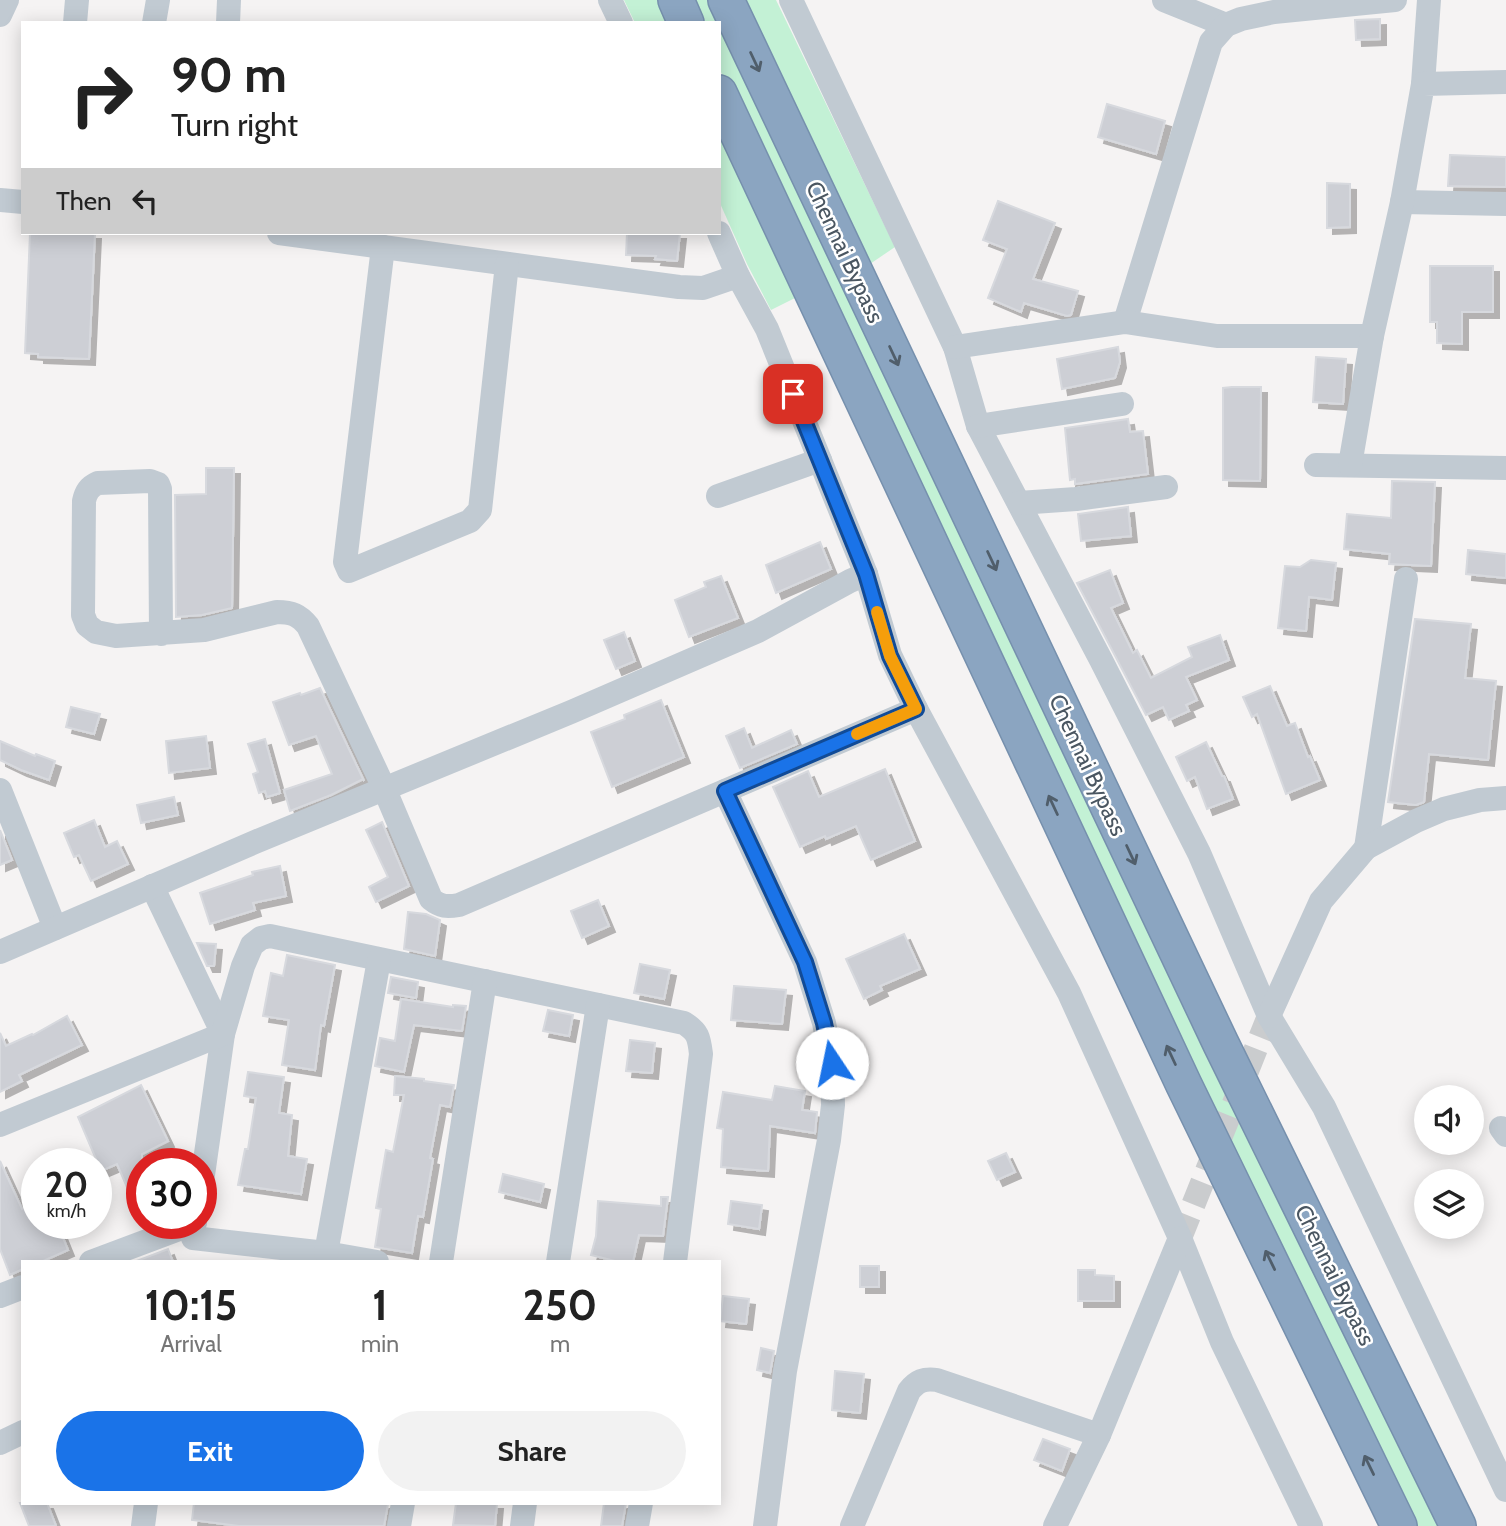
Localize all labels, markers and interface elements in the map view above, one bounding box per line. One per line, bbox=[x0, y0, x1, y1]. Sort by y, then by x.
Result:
text: 90 m bbox=[171, 45, 287, 104]
icon: right bbox=[56, 49, 147, 140]
one-way arrow bbox=[749, 51, 762, 72]
text: Turn right bbox=[171, 105, 298, 144]
street label: Chennai Bypass bbox=[800, 177, 890, 327]
icon: left bbox=[126, 182, 164, 220]
text: Then bbox=[56, 185, 112, 217]
one-way arrow bbox=[888, 345, 902, 366]
pin bbox=[763, 364, 823, 424]
icon: arrive bbox=[774, 375, 812, 413]
one-way arrow bbox=[986, 550, 999, 571]
street label: Chennai Bypass bbox=[1043, 690, 1133, 840]
one-way arrow bbox=[1046, 795, 1059, 816]
one-way arrow bbox=[1126, 845, 1139, 866]
position arrow bbox=[795, 1026, 869, 1100]
one-way arrow bbox=[1163, 1045, 1177, 1066]
map controls bbox=[1414, 1085, 1484, 1239]
button: sound bbox=[1414, 1085, 1484, 1155]
speed limit sign: 30 bbox=[126, 1148, 217, 1239]
text: 20 bbox=[45, 1163, 88, 1206]
button: layers bbox=[1414, 1169, 1484, 1239]
text: km/h bbox=[47, 1200, 86, 1222]
street label: Chennai Bypass bbox=[1289, 1200, 1381, 1350]
one-way arrow bbox=[1262, 1250, 1276, 1271]
text: 10:15 bbox=[145, 1279, 237, 1331]
text: 1 bbox=[372, 1279, 388, 1331]
text: 250 bbox=[523, 1279, 597, 1331]
text: Arrival bbox=[160, 1330, 222, 1358]
text: min bbox=[361, 1330, 399, 1358]
text: m bbox=[550, 1330, 570, 1358]
button: Exit bbox=[56, 1411, 364, 1491]
button: Share bbox=[378, 1411, 686, 1491]
one-way arrow bbox=[1362, 1455, 1375, 1476]

